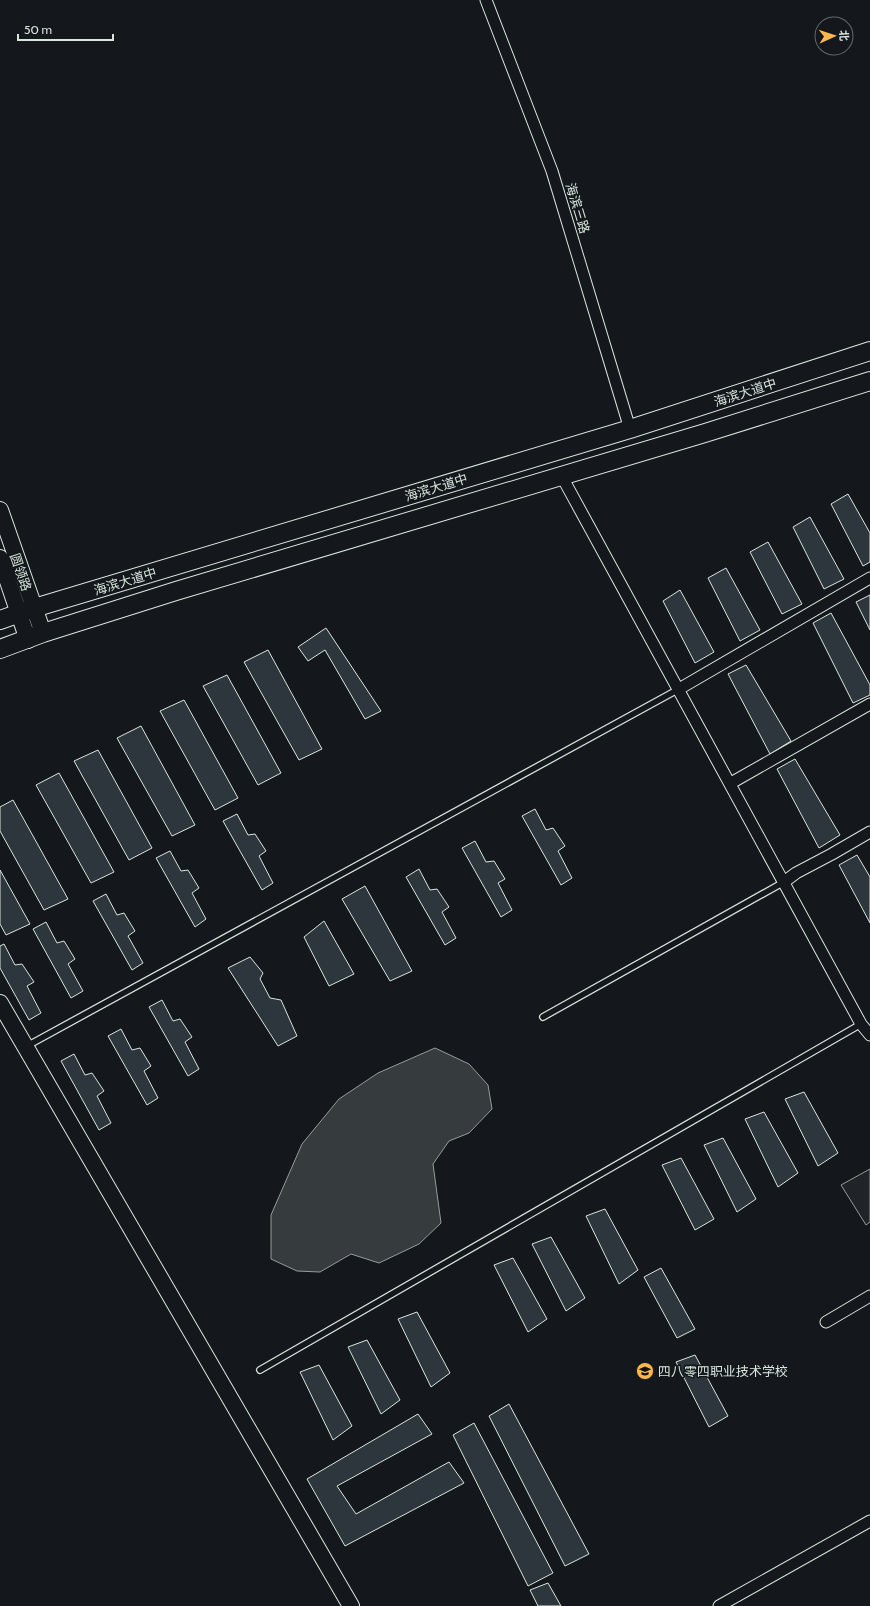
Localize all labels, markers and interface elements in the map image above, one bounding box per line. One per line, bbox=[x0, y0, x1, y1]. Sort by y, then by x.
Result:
scale bar bbox=[18, 16, 113, 42]
north arrow bbox=[814, 16, 854, 56]
text: 50 m bbox=[24, 22, 52, 37]
text: 北 bbox=[837, 30, 851, 41]
street label: 海滨三路 bbox=[563, 181, 593, 235]
street label: 海滨大道中 bbox=[712, 374, 778, 410]
street label: 海滨大道中 bbox=[403, 470, 469, 504]
street label: 圆领路 bbox=[7, 551, 35, 593]
street label: 海滨大道中 bbox=[92, 564, 158, 598]
school or university icon: 四八零四职业技术学校 bbox=[635, 1361, 655, 1381]
place label: 四八零四职业技术学校 bbox=[658, 1363, 788, 1379]

